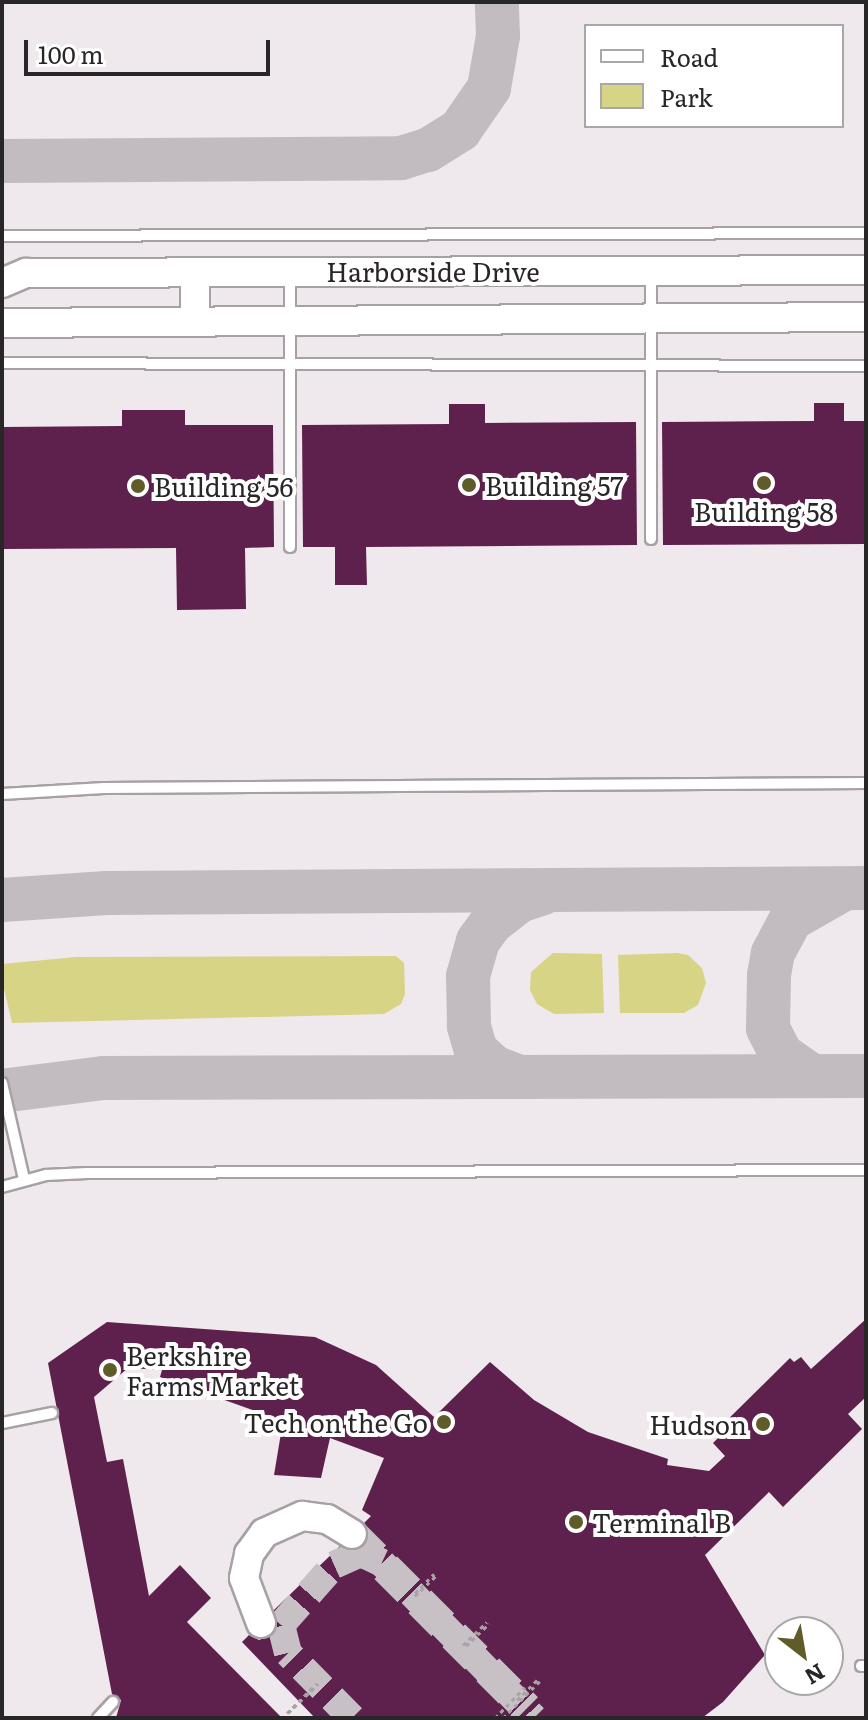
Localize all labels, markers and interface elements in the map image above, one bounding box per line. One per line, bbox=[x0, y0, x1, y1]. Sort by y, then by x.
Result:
scale bar bbox=[28, 24, 274, 74]
legend bbox=[584, 24, 844, 128]
text: 100 m bbox=[38, 36, 104, 71]
text: Road bbox=[660, 39, 718, 74]
text: Park bbox=[660, 79, 713, 114]
street label: Harborside Drive bbox=[326, 255, 540, 287]
place label: Building 57 bbox=[485, 469, 624, 501]
place label: Building 56 bbox=[154, 470, 293, 502]
marker: Building 58 bbox=[755, 474, 773, 492]
marker: Building 57 bbox=[460, 476, 478, 494]
marker: Building 56 bbox=[129, 477, 147, 495]
place label: Building 58 bbox=[694, 495, 834, 527]
place label: Berkshire Farms Market bbox=[126, 1339, 299, 1400]
marker: Berkshire Farms Market bbox=[101, 1361, 119, 1379]
place label: Tech on the Go bbox=[244, 1406, 428, 1438]
place label: Hudson bbox=[649, 1408, 747, 1440]
marker: Tech on the Go bbox=[435, 1413, 453, 1431]
marker: Hudson bbox=[754, 1415, 772, 1433]
place label: Terminal B bbox=[592, 1506, 731, 1538]
marker: Terminal B bbox=[567, 1513, 585, 1531]
north arrow bbox=[764, 1616, 844, 1696]
text: N bbox=[799, 1656, 832, 1694]

